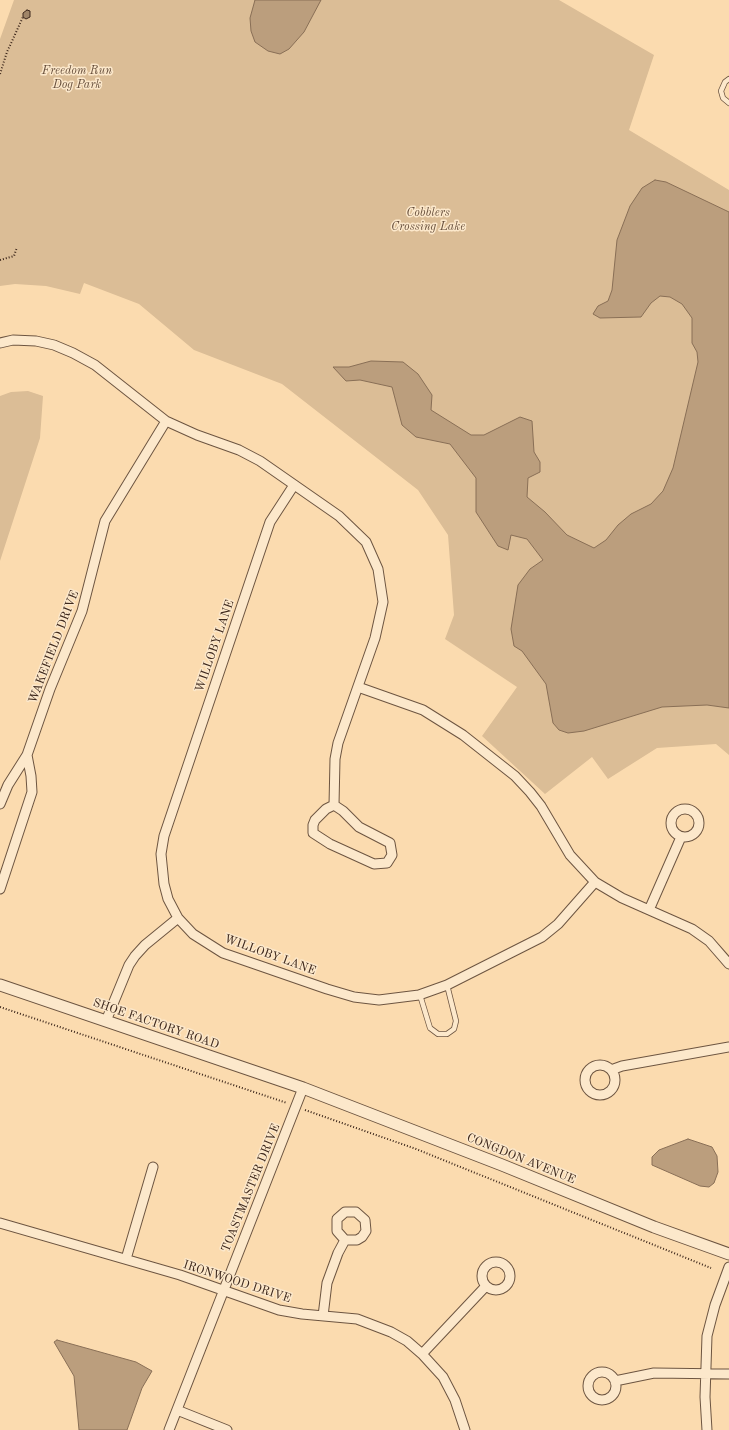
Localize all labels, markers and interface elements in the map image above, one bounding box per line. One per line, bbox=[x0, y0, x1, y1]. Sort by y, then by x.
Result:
park label: Freedom Run Dog Park bbox=[42, 64, 112, 92]
park label: Cobblers Crossing Lake bbox=[391, 206, 465, 234]
street label: WAKEFIELD DRIVE bbox=[26, 589, 82, 705]
street label: WILLOBY LANE bbox=[192, 598, 238, 694]
street label: WILLOBY LANE bbox=[222, 932, 318, 978]
street label: SHOE FACTORY ROAD bbox=[91, 996, 221, 1052]
street label: TOASTMASTER DRIVE bbox=[219, 1122, 283, 1254]
street label: CONGDON AVENUE bbox=[464, 1131, 578, 1187]
street label: IRONWOOD DRIVE bbox=[181, 1258, 293, 1306]

